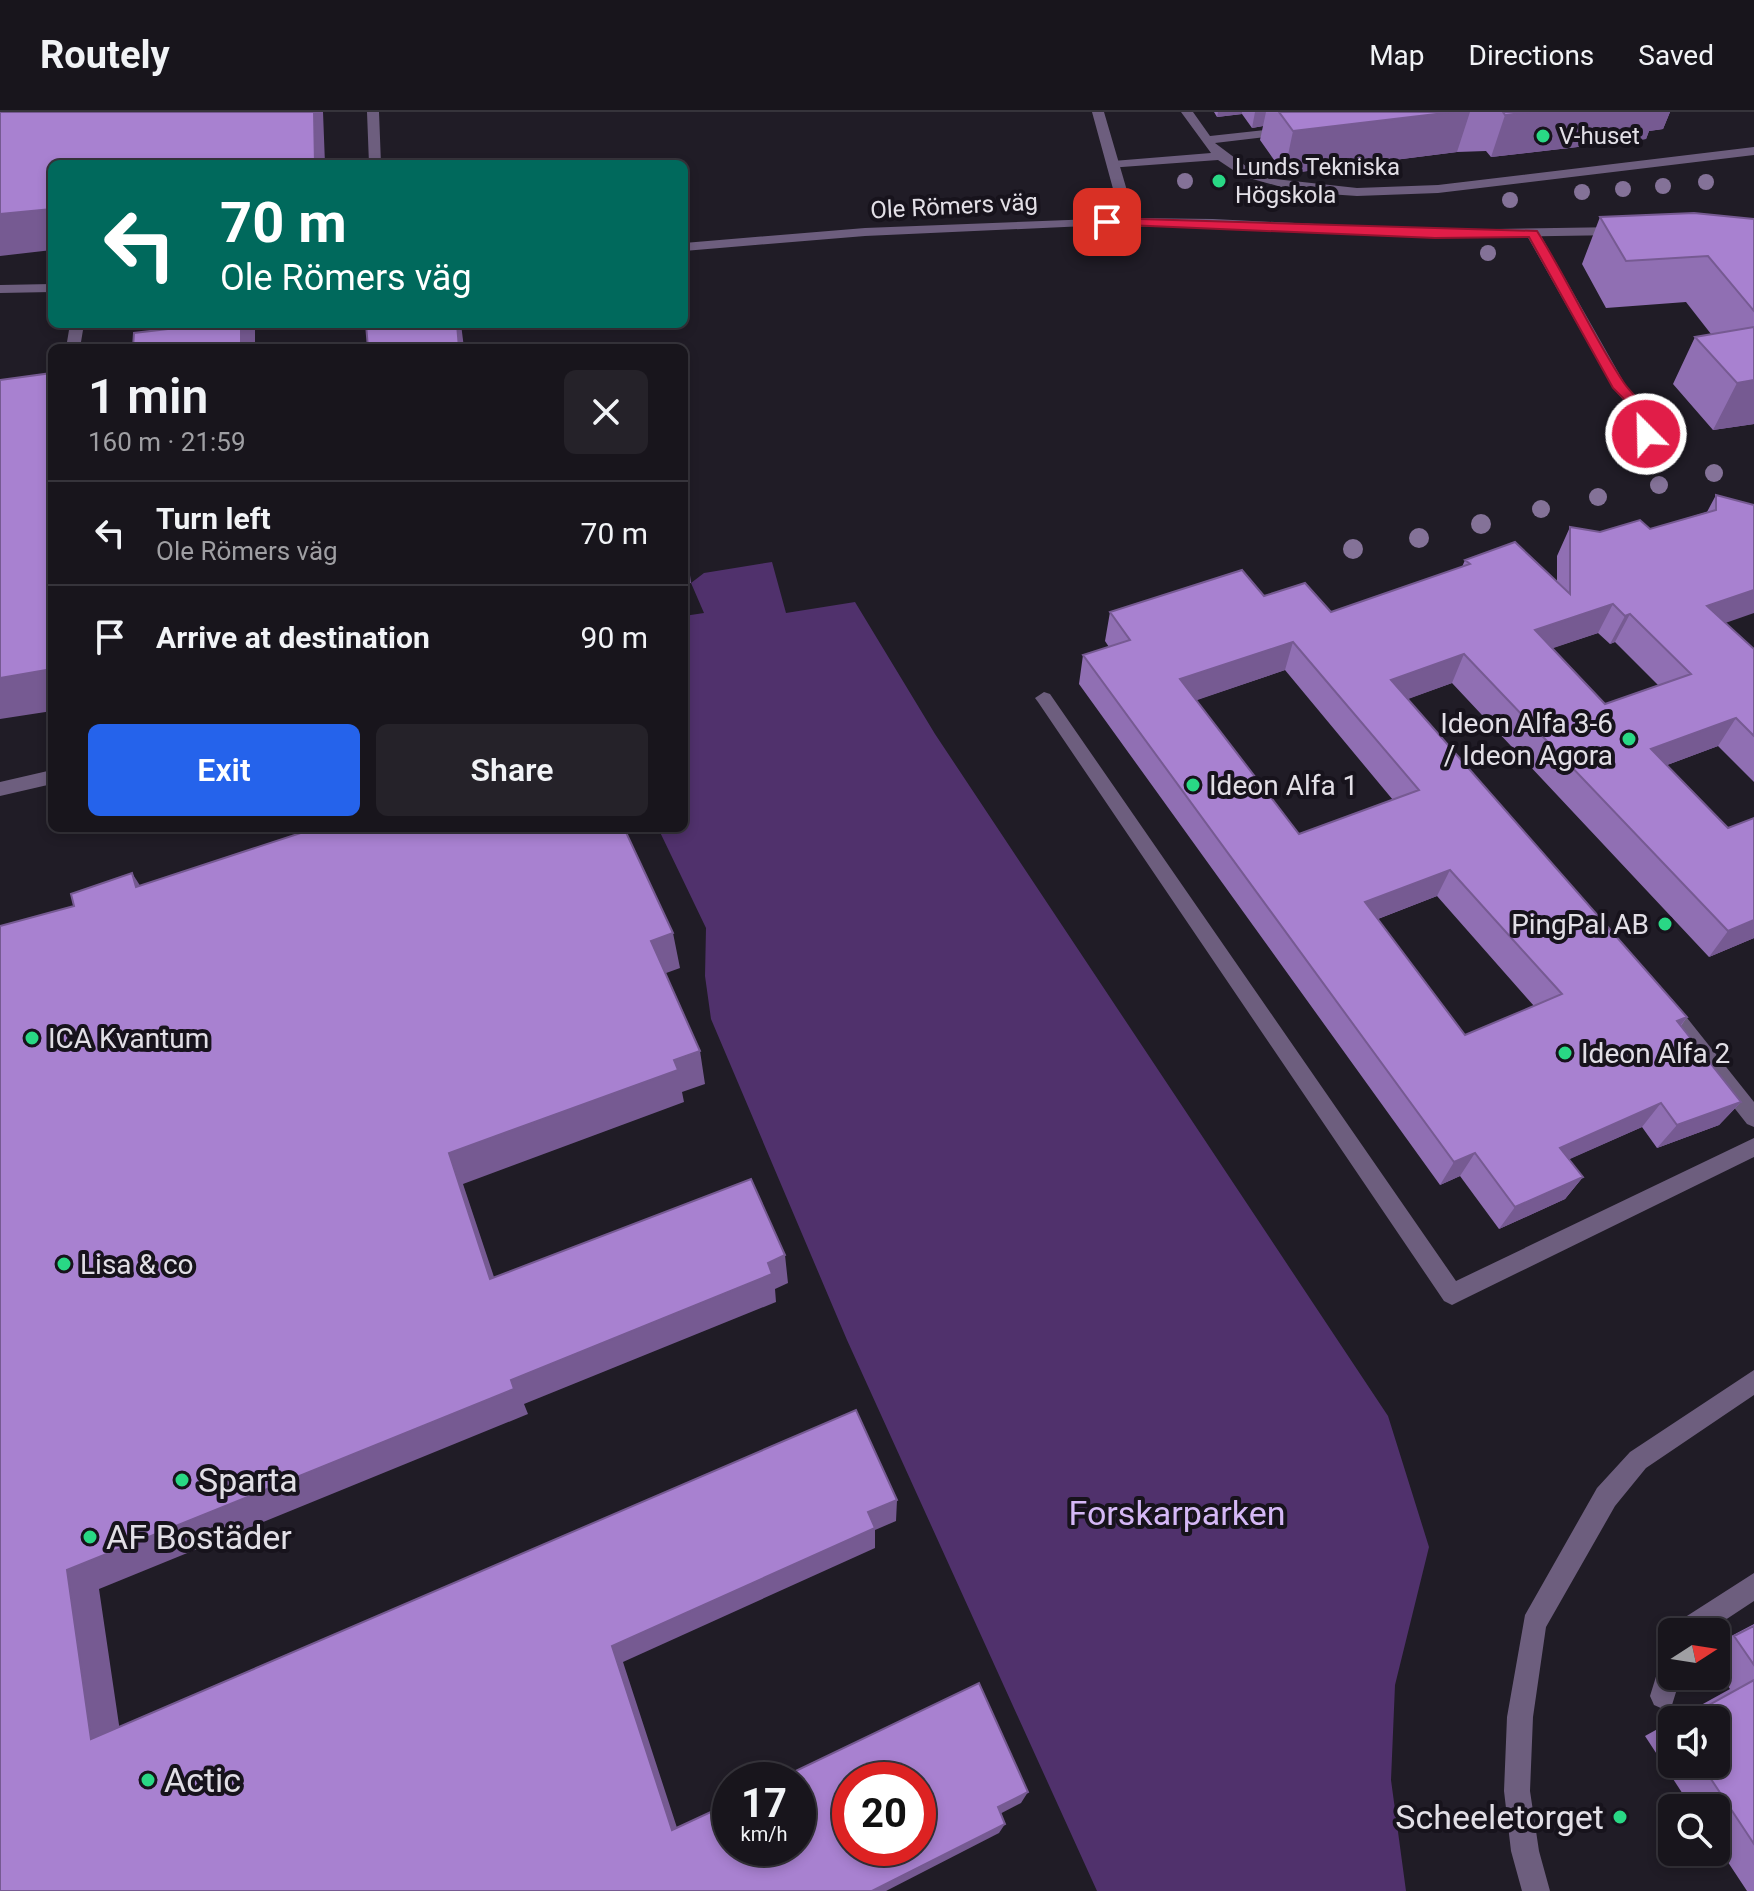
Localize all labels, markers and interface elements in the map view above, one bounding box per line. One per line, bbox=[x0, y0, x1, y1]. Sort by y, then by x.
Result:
text: Routely bbox=[40, 33, 170, 77]
text: Map bbox=[1369, 39, 1425, 72]
text: Directions bbox=[1469, 39, 1594, 72]
text: Saved bbox=[1638, 39, 1714, 72]
place label: V-huset bbox=[1559, 122, 1640, 150]
marker: V-huset bbox=[1534, 127, 1552, 145]
place label: Lunds Tekniska Högskola bbox=[1235, 153, 1400, 209]
marker: Lunds Tekniska Högskola bbox=[1210, 172, 1228, 190]
street label: Ole Römers väg bbox=[870, 188, 1038, 224]
pin bbox=[1073, 188, 1141, 256]
text: 70 m bbox=[220, 190, 347, 256]
icon: left bbox=[88, 192, 192, 296]
icon: arrive bbox=[1085, 200, 1129, 244]
text: Ole Römers väg bbox=[220, 257, 472, 299]
text: 1 min bbox=[88, 368, 208, 425]
button: close bbox=[564, 370, 648, 454]
position arrow bbox=[1604, 392, 1688, 476]
text: 160 m · 21:59 bbox=[88, 427, 246, 457]
text: Turn left bbox=[156, 501, 271, 536]
icon: left bbox=[88, 511, 132, 555]
text: 70 m bbox=[581, 516, 648, 551]
text: Ole Römers väg bbox=[156, 536, 338, 566]
icon: arrive bbox=[88, 615, 132, 659]
text: Arrive at destination bbox=[156, 620, 430, 655]
text: 90 m bbox=[581, 620, 648, 655]
place label: Ideon Alfa 3-6 / Ideon Agora bbox=[1440, 707, 1613, 772]
button: Exit bbox=[88, 724, 360, 816]
button: Share bbox=[376, 724, 648, 816]
marker: Ideon Alfa 3-6 / Ideon Agora bbox=[1620, 730, 1638, 748]
place label: Ideon Alfa 1 bbox=[1209, 769, 1358, 802]
marker: Ideon Alfa 1 bbox=[1184, 776, 1202, 794]
place label: PingPal AB bbox=[1511, 908, 1649, 941]
marker: PingPal AB bbox=[1656, 915, 1674, 933]
place label: ICA Kvantum bbox=[48, 1022, 209, 1055]
marker: ICA Kvantum bbox=[23, 1029, 41, 1047]
place label: Ideon Alfa 2 bbox=[1581, 1037, 1730, 1070]
marker: Ideon Alfa 2 bbox=[1556, 1044, 1574, 1062]
place label: Lisa & co bbox=[80, 1248, 194, 1281]
marker: Lisa & co bbox=[55, 1255, 73, 1273]
place label: Sparta bbox=[198, 1460, 298, 1500]
marker: Sparta bbox=[173, 1471, 191, 1489]
park label: Forskarparken bbox=[1069, 1493, 1285, 1533]
place label: AF Bostäder bbox=[106, 1517, 292, 1557]
marker: AF Bostäder bbox=[81, 1528, 99, 1546]
north arrow bbox=[1658, 1618, 1730, 1690]
map controls bbox=[1658, 1618, 1730, 1866]
button: sound bbox=[1658, 1706, 1730, 1778]
place label: Actic bbox=[164, 1760, 241, 1800]
speed limit sign: 20 bbox=[832, 1762, 936, 1866]
marker: Actic bbox=[139, 1771, 157, 1789]
text: 17 bbox=[741, 1780, 787, 1827]
button: search bbox=[1658, 1794, 1730, 1866]
place label: Scheeletorget bbox=[1395, 1797, 1604, 1837]
marker: Scheeletorget bbox=[1611, 1808, 1629, 1826]
text: km/h bbox=[741, 1822, 787, 1846]

